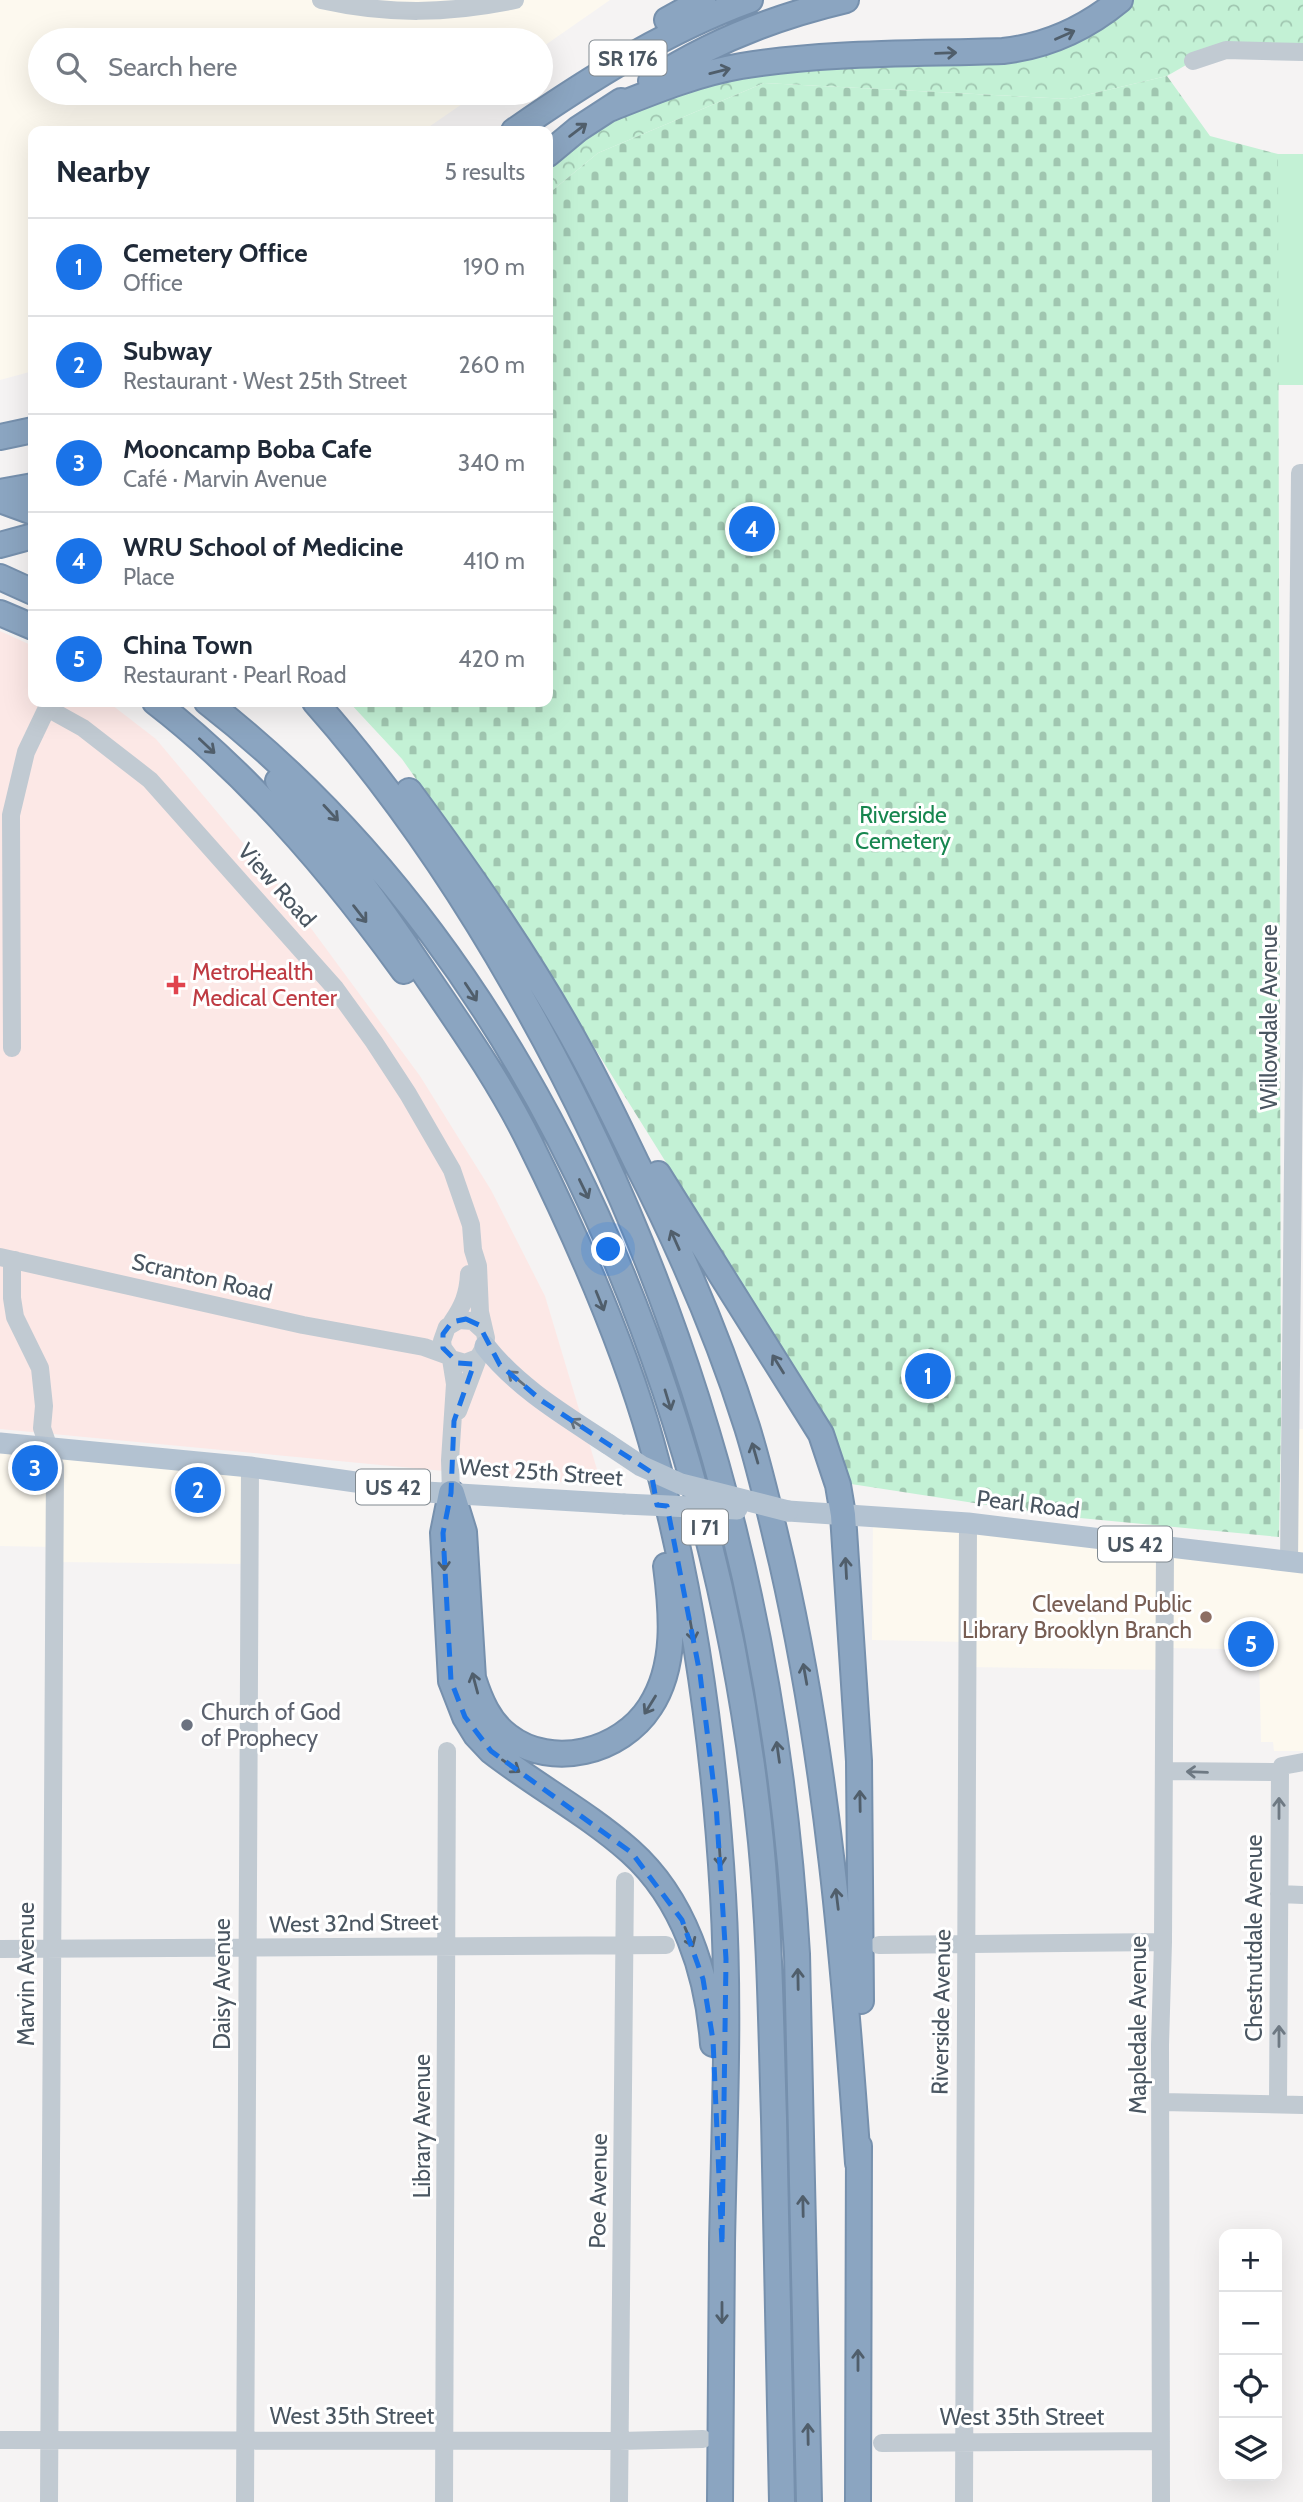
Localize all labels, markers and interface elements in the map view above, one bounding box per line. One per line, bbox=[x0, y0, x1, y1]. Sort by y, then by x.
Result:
search box bbox=[28, 28, 553, 105]
one-way arrow bbox=[1054, 28, 1076, 41]
road number: SR 176 bbox=[590, 41, 666, 76]
one-way arrow bbox=[934, 46, 957, 59]
icon: search bbox=[52, 48, 90, 86]
text: Search here bbox=[108, 51, 237, 83]
one-way arrow bbox=[708, 64, 731, 77]
one-way arrow bbox=[568, 123, 587, 138]
text: Nearby bbox=[56, 153, 150, 190]
text: 5 results bbox=[444, 158, 525, 186]
text: Cemetery Office bbox=[123, 237, 308, 269]
text: 1 bbox=[75, 253, 83, 281]
text: 190 m bbox=[463, 253, 525, 281]
text: Office bbox=[123, 269, 183, 297]
text: Subway bbox=[123, 335, 212, 367]
text: 2 bbox=[73, 351, 85, 379]
text: 260 m bbox=[458, 351, 525, 379]
text: Restaurant · West 25th Street bbox=[123, 367, 407, 395]
text: Mooncamp Boba Cafe bbox=[123, 433, 372, 465]
text: 3 bbox=[73, 449, 85, 477]
text: 340 m bbox=[458, 449, 525, 477]
text: Café · Marvin Avenue bbox=[123, 465, 327, 493]
pin: 4 bbox=[729, 503, 775, 555]
text: WRU School of Medicine bbox=[123, 531, 403, 563]
text: 4 bbox=[72, 547, 86, 575]
text: 410 m bbox=[463, 547, 525, 575]
text: Place bbox=[123, 563, 175, 591]
text: China Town bbox=[123, 629, 253, 661]
text: 5 bbox=[73, 645, 85, 673]
text: 420 m bbox=[458, 645, 525, 673]
text: Restaurant · Pearl Road bbox=[123, 661, 346, 689]
one-way arrow bbox=[197, 737, 215, 754]
park label: Riverside Cemetery bbox=[855, 801, 951, 855]
one-way arrow bbox=[322, 804, 339, 821]
street label: View Road bbox=[232, 837, 322, 933]
one-way arrow bbox=[352, 904, 367, 923]
street label: Willowdale Avenue bbox=[1255, 924, 1283, 1110]
place label: MetroHealth Medical Center bbox=[192, 958, 338, 1012]
marker: MetroHealth Medical Center bbox=[166, 975, 186, 995]
one-way arrow bbox=[464, 981, 478, 1001]
one-way arrow bbox=[578, 1178, 592, 1199]
one-way arrow bbox=[668, 1230, 681, 1251]
your location bbox=[591, 1232, 625, 1266]
street label: Scranton Road bbox=[129, 1247, 275, 1307]
one-way arrow bbox=[595, 1289, 608, 1311]
pin: 1 bbox=[905, 1350, 951, 1402]
one-way arrow bbox=[771, 1354, 785, 1374]
one-way arrow bbox=[507, 1371, 525, 1387]
one-way arrow bbox=[663, 1389, 676, 1411]
one-way arrow bbox=[570, 1418, 590, 1432]
pin: 3 bbox=[12, 1442, 58, 1494]
one-way arrow bbox=[747, 1442, 760, 1464]
street label: West 25th Street bbox=[458, 1452, 624, 1492]
pin: 2 bbox=[175, 1464, 221, 1516]
road number: US 42 bbox=[356, 1470, 430, 1504]
street label: Pearl Road bbox=[975, 1484, 1081, 1524]
road number: I 71 bbox=[682, 1510, 728, 1544]
road number: US 42 bbox=[1098, 1526, 1172, 1562]
one-way arrow bbox=[437, 1548, 450, 1571]
one-way arrow bbox=[839, 1557, 852, 1580]
place label: Cleveland Public Library Brooklyn Branch bbox=[962, 1590, 1192, 1644]
marker: Cleveland Public Library Brooklyn Branch bbox=[1198, 1609, 1214, 1625]
pin: 5 bbox=[1228, 1618, 1274, 1670]
one-way arrow bbox=[686, 1619, 699, 1642]
one-way arrow bbox=[798, 1663, 811, 1686]
one-way arrow bbox=[468, 1672, 481, 1695]
one-way arrow bbox=[642, 1694, 656, 1714]
place label: Church of God of Prophecy bbox=[201, 1698, 341, 1752]
marker: Church of God of Prophecy bbox=[179, 1717, 195, 1733]
one-way arrow bbox=[771, 1742, 784, 1764]
one-way arrow bbox=[501, 1759, 520, 1773]
one-way arrow bbox=[1186, 1765, 1209, 1778]
one-way arrow bbox=[853, 1789, 867, 1812]
one-way arrow bbox=[1272, 1797, 1286, 1820]
street label: Chestnutdale Avenue bbox=[1240, 1834, 1268, 2042]
one-way arrow bbox=[714, 1845, 727, 1867]
one-way arrow bbox=[830, 1889, 843, 1911]
street label: Marvin Avenue bbox=[12, 1902, 40, 2046]
street label: West 32nd Street bbox=[269, 1908, 439, 1938]
street label: Daisy Avenue bbox=[208, 1918, 236, 2050]
one-way arrow bbox=[683, 1926, 696, 1947]
street label: Riverside Avenue bbox=[926, 1929, 956, 2095]
street label: Mapledale Avenue bbox=[1124, 1936, 1152, 2114]
one-way arrow bbox=[791, 1968, 805, 1991]
one-way arrow bbox=[1272, 2025, 1285, 2048]
street label: Library Avenue bbox=[408, 2054, 436, 2198]
street label: Poe Avenue bbox=[583, 2133, 613, 2249]
one-way arrow bbox=[796, 2195, 810, 2218]
map controls bbox=[1219, 2229, 1282, 2481]
button: + bbox=[1219, 2229, 1282, 2292]
button: − bbox=[1219, 2292, 1282, 2355]
one-way arrow bbox=[715, 2301, 729, 2324]
one-way arrow bbox=[851, 2349, 865, 2372]
button: locate bbox=[1219, 2355, 1282, 2418]
street label: West 35th Street bbox=[270, 2402, 434, 2430]
street label: West 35th Street bbox=[940, 2403, 1104, 2431]
button: layers bbox=[1219, 2418, 1282, 2481]
one-way arrow bbox=[801, 2423, 814, 2446]

